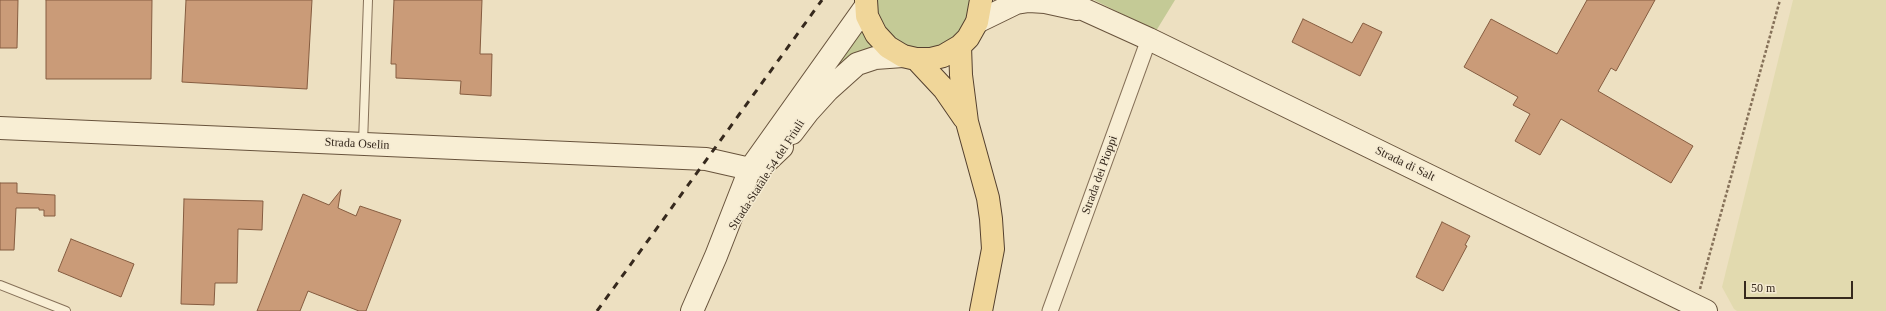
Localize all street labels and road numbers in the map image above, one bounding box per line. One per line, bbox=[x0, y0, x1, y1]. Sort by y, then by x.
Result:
street label: Strada Statale 54 del Friuli bbox=[726, 117, 808, 233]
street label: Strada dei Pioppi bbox=[1079, 134, 1121, 216]
street label: Strada Oselin bbox=[324, 135, 390, 153]
street label: Strada di Salt bbox=[1373, 143, 1437, 185]

